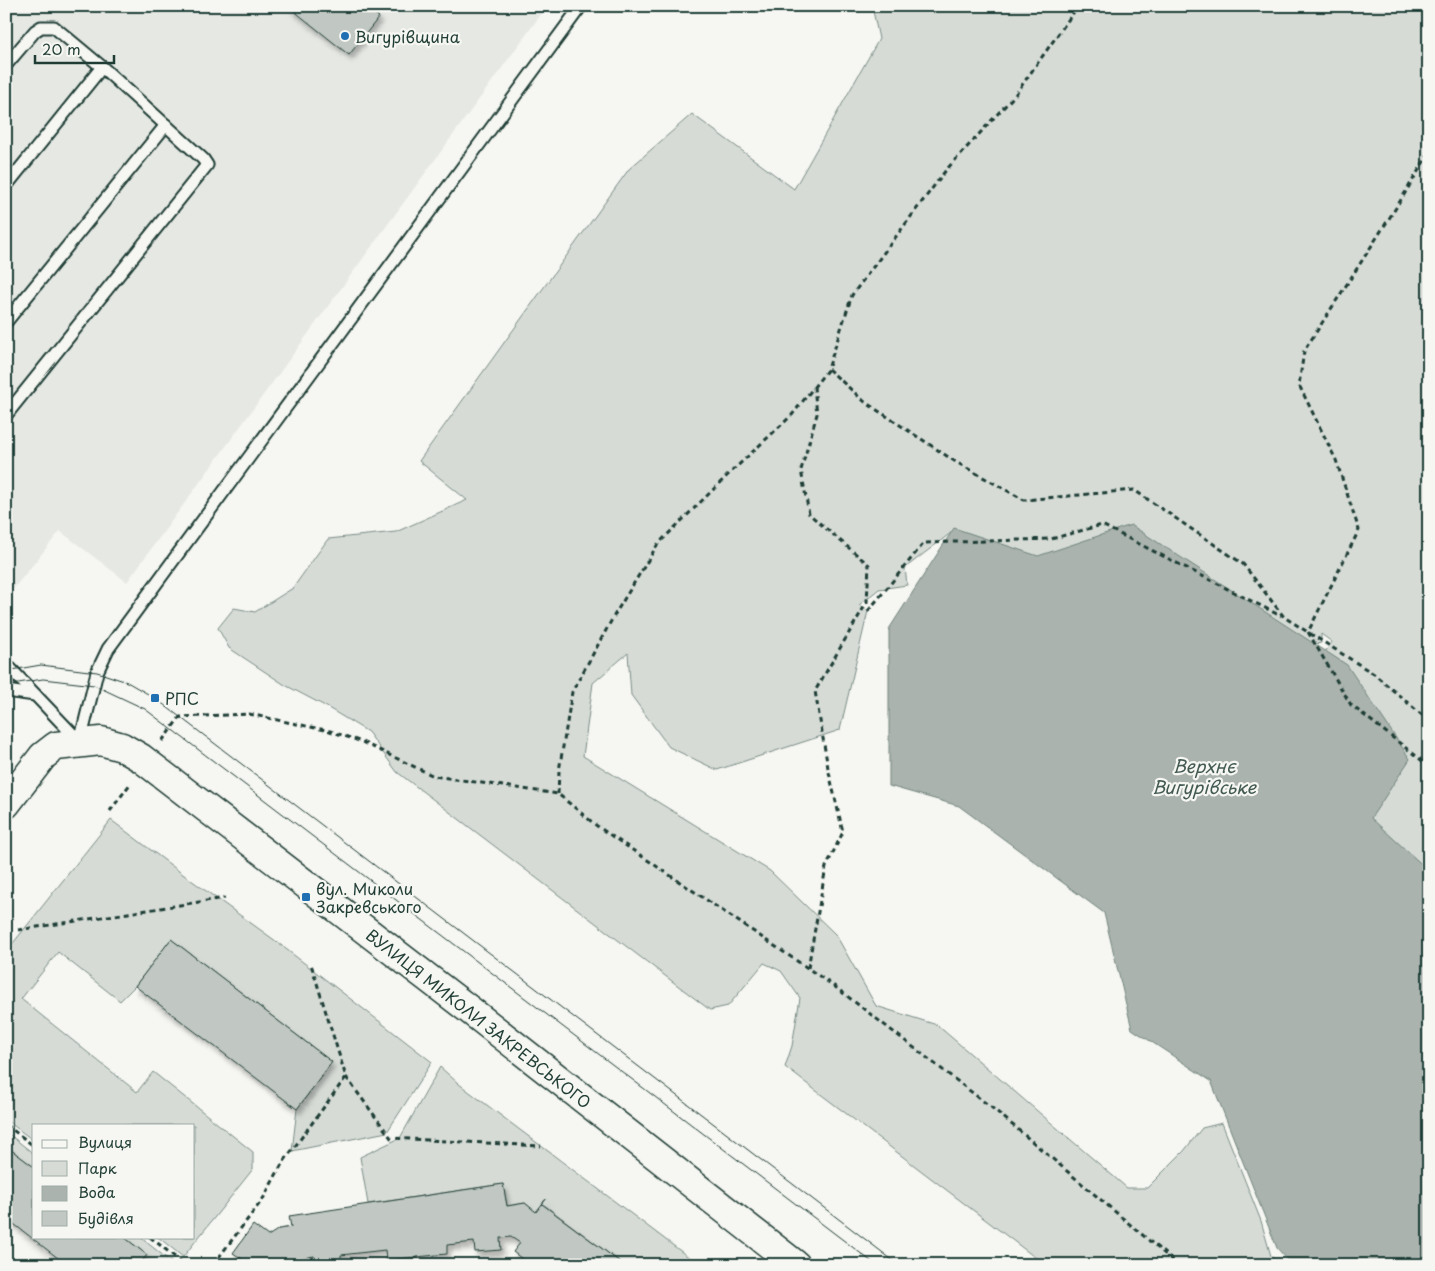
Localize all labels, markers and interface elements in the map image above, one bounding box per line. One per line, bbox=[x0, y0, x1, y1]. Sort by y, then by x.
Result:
place label: Вигурівщина bbox=[355, 24, 460, 48]
marker: Вигурівщина bbox=[339, 30, 351, 42]
scale bar bbox=[35, 32, 114, 64]
text: 20 m bbox=[42, 37, 81, 60]
place label: РПС bbox=[165, 686, 199, 710]
marker: РПС bbox=[149, 692, 161, 704]
water label: Верхнє Вигурівське bbox=[1152, 752, 1258, 800]
place label: вул. Миколи Закревського bbox=[316, 876, 422, 918]
marker: вул. Миколи Закревського bbox=[300, 891, 312, 903]
street label: ВУЛИЦЯ МИКОЛИ ЗАКРЕВСЬКОГО bbox=[361, 922, 597, 1114]
legend bbox=[32, 1124, 195, 1238]
text: Вулиця bbox=[78, 1130, 132, 1153]
text: Парк bbox=[78, 1156, 117, 1179]
text: Вода bbox=[78, 1180, 116, 1203]
text: Будівля bbox=[78, 1206, 134, 1229]

